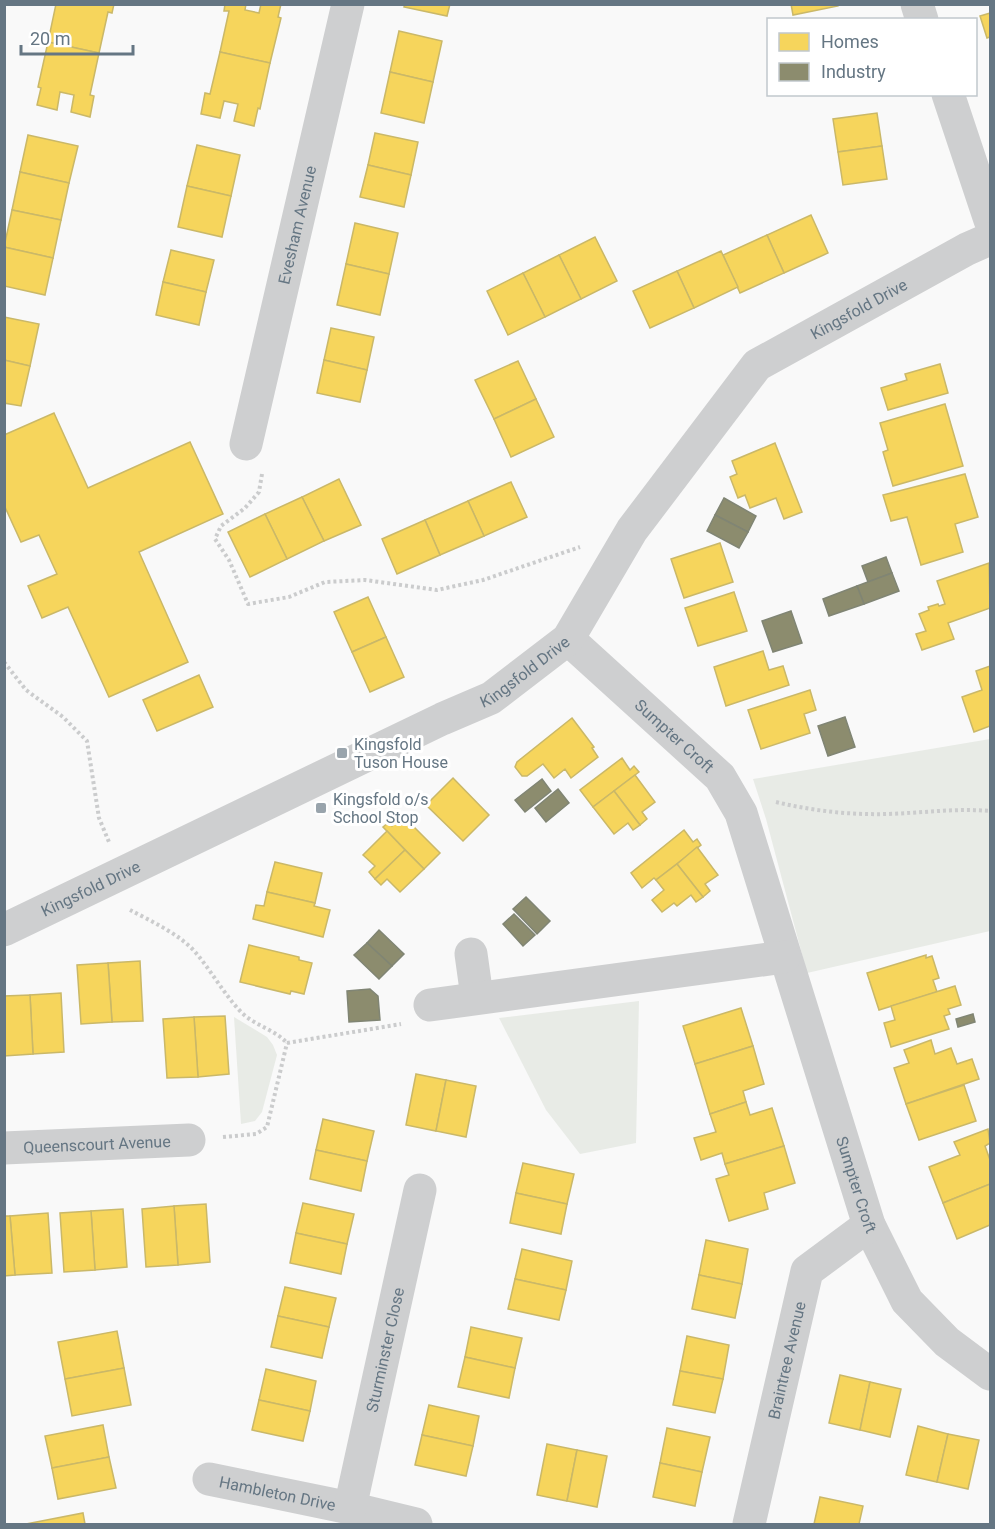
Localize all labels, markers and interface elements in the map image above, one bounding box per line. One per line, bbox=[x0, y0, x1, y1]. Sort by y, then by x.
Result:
scale bar bbox=[21, 18, 134, 56]
legend bbox=[767, 18, 977, 96]
text: 20 m bbox=[30, 28, 70, 49]
text: Homes bbox=[821, 31, 879, 52]
text: Industry bbox=[821, 61, 886, 82]
street label: Evesham Avenue bbox=[274, 164, 320, 286]
street label: Kingsfold Drive bbox=[807, 275, 910, 343]
street label: Kingsfold Drive bbox=[477, 632, 573, 711]
street label: Sumpter Croft bbox=[631, 695, 718, 776]
place label: Kingsfold Tuson House bbox=[354, 735, 448, 772]
marker: Kingsfold Tuson House bbox=[335, 746, 349, 760]
place label: Kingsfold o/s School Stop bbox=[333, 790, 429, 827]
marker: Kingsfold o/s School Stop bbox=[314, 801, 328, 815]
street label: Kingsfold Drive bbox=[38, 856, 143, 920]
street label: Queenscourt Avenue bbox=[23, 1131, 171, 1157]
street label: Sumpter Croft bbox=[833, 1134, 881, 1236]
street label: Sturminster Close bbox=[362, 1286, 408, 1414]
street label: Braintree Avenue bbox=[764, 1299, 809, 1421]
street label: Hambleton Drive bbox=[218, 1472, 338, 1514]

